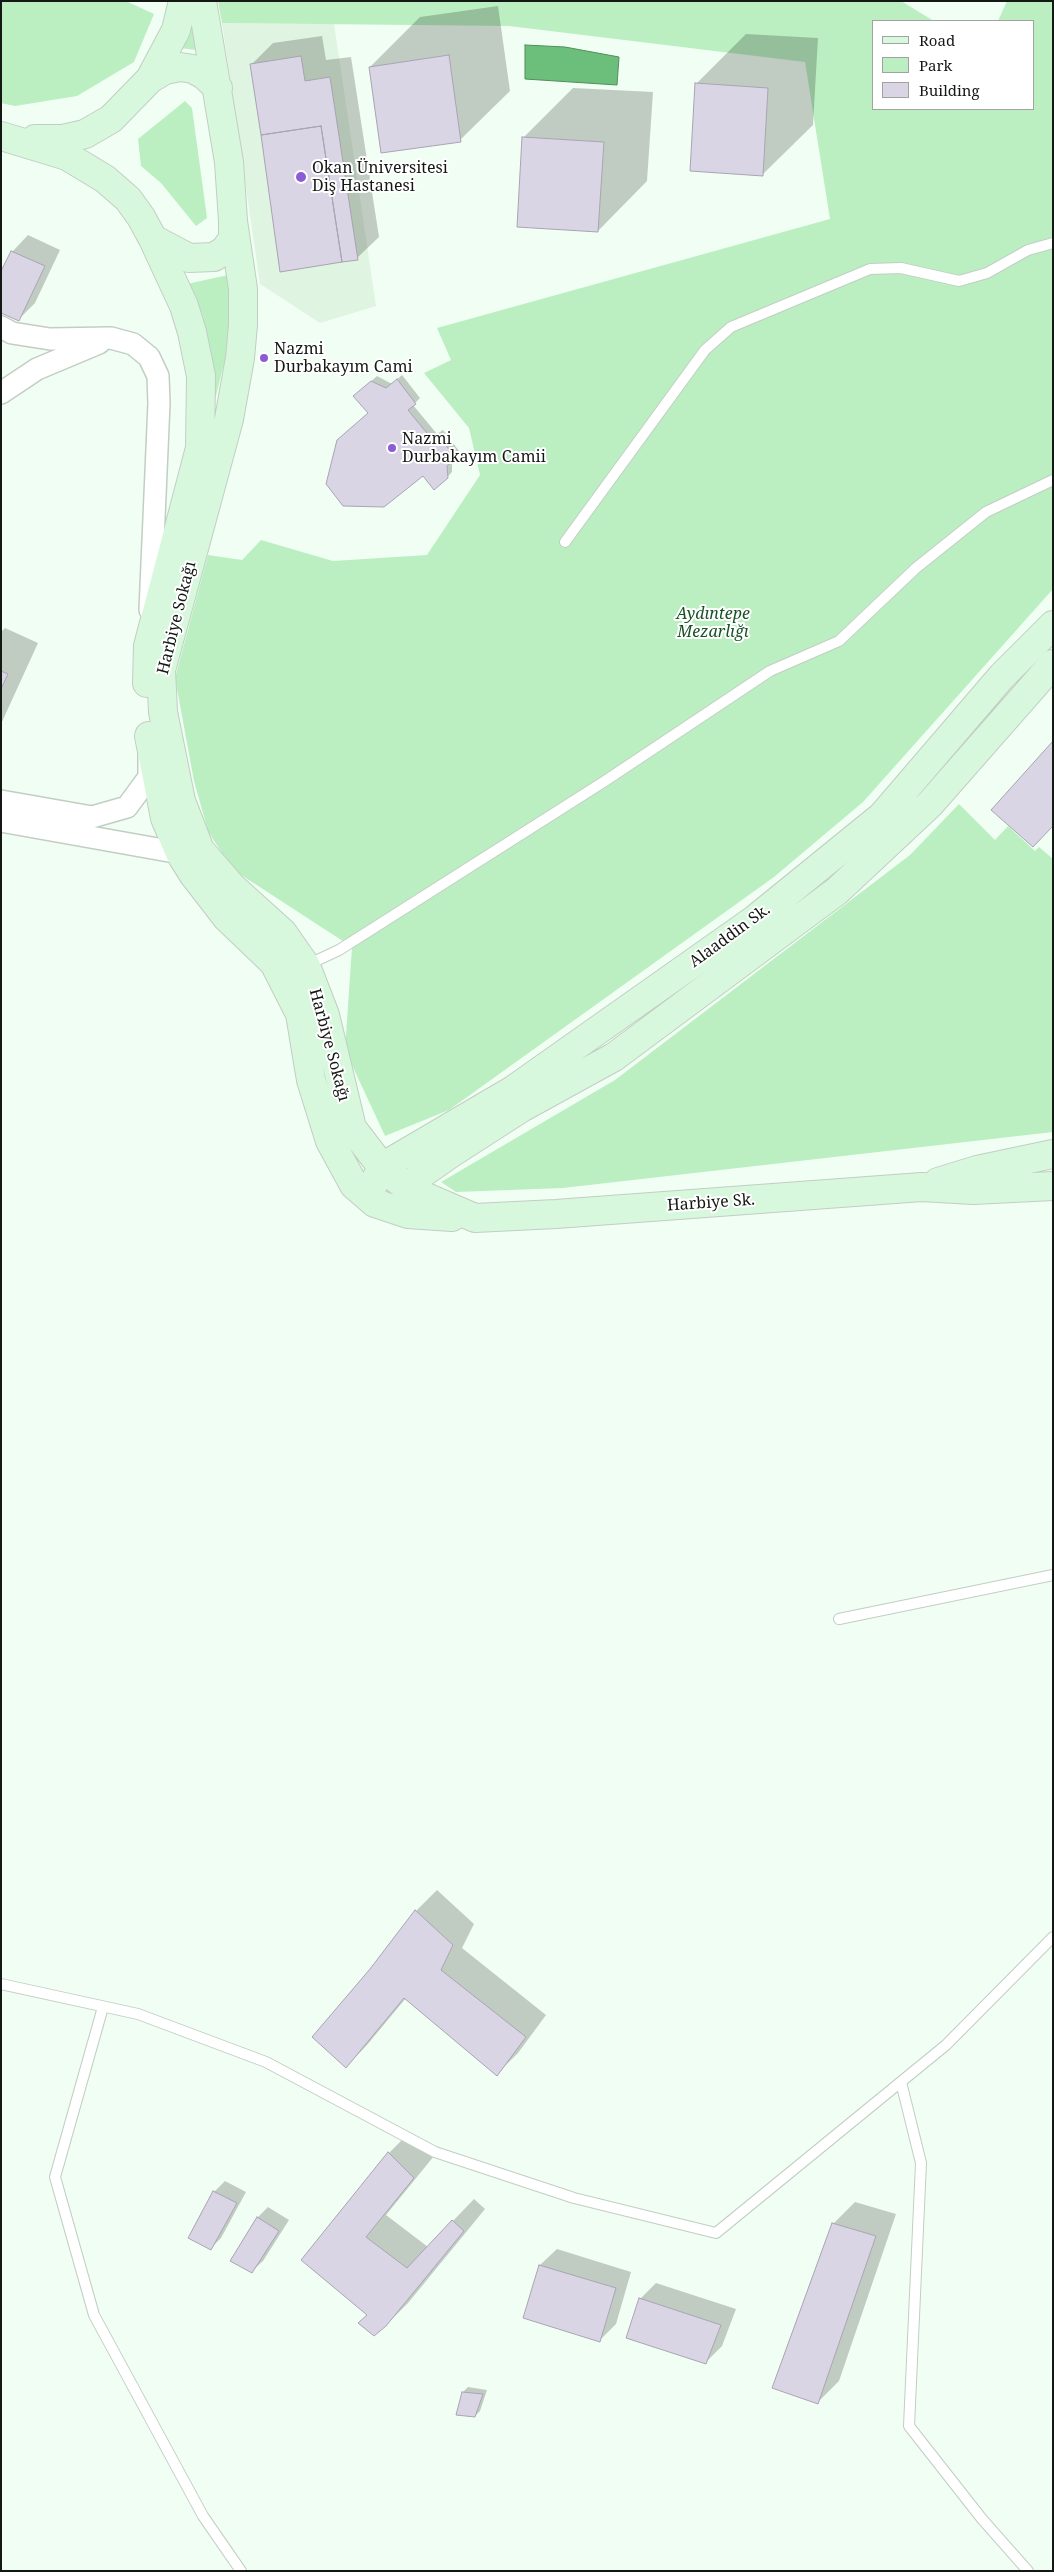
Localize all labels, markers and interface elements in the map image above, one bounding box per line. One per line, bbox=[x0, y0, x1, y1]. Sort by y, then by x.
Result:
legend bbox=[872, 20, 1034, 110]
text: Road bbox=[919, 30, 955, 50]
text: Park bbox=[919, 55, 952, 75]
text: Building bbox=[919, 80, 980, 100]
place label: Okan Üniversitesi Diş Hastanesi bbox=[312, 158, 448, 196]
marker: Okan Üniversitesi Diş Hastanesi bbox=[294, 170, 308, 184]
place label: Nazmi Durbakayım Cami bbox=[274, 339, 413, 377]
marker: Nazmi Durbakayım Cami bbox=[258, 352, 270, 364]
place label: Nazmi Durbakayım Camii bbox=[402, 429, 546, 467]
marker: Nazmi Durbakayım Camii bbox=[386, 442, 398, 454]
street label: Harbiye Sokağı bbox=[154, 559, 200, 677]
park label: Aydıntepe Mezarlığı bbox=[676, 604, 750, 642]
street label: Alaaddin Sk. bbox=[686, 900, 774, 972]
street label: Harbiye Sokağı bbox=[305, 987, 353, 1103]
street label: Harbiye Sk. bbox=[666, 1190, 756, 1216]

